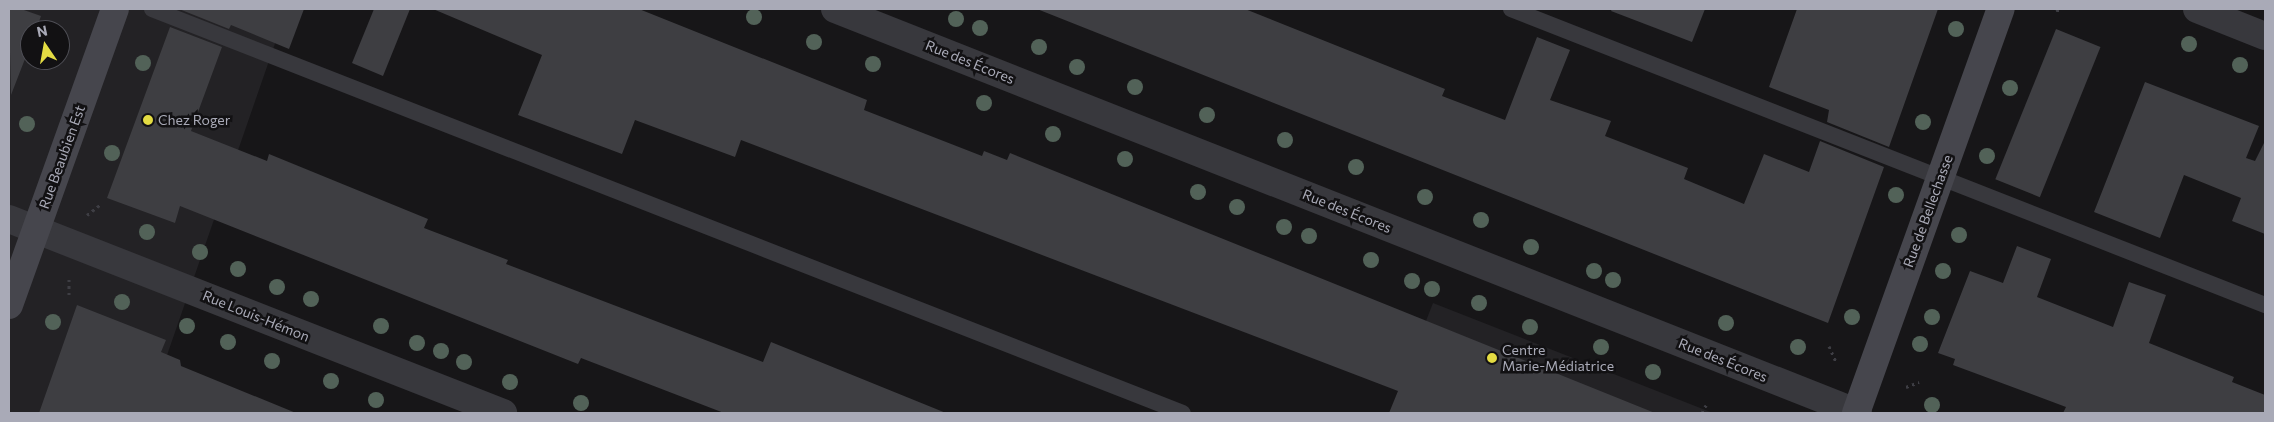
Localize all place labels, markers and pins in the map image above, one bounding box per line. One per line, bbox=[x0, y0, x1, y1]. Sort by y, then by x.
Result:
place label: Chez Roger bbox=[158, 112, 230, 128]
marker: Chez Roger bbox=[142, 114, 154, 126]
place label: Centre Marie-Médiatrice bbox=[1502, 342, 1614, 374]
marker: Centre Marie-Médiatrice bbox=[1486, 352, 1498, 364]

